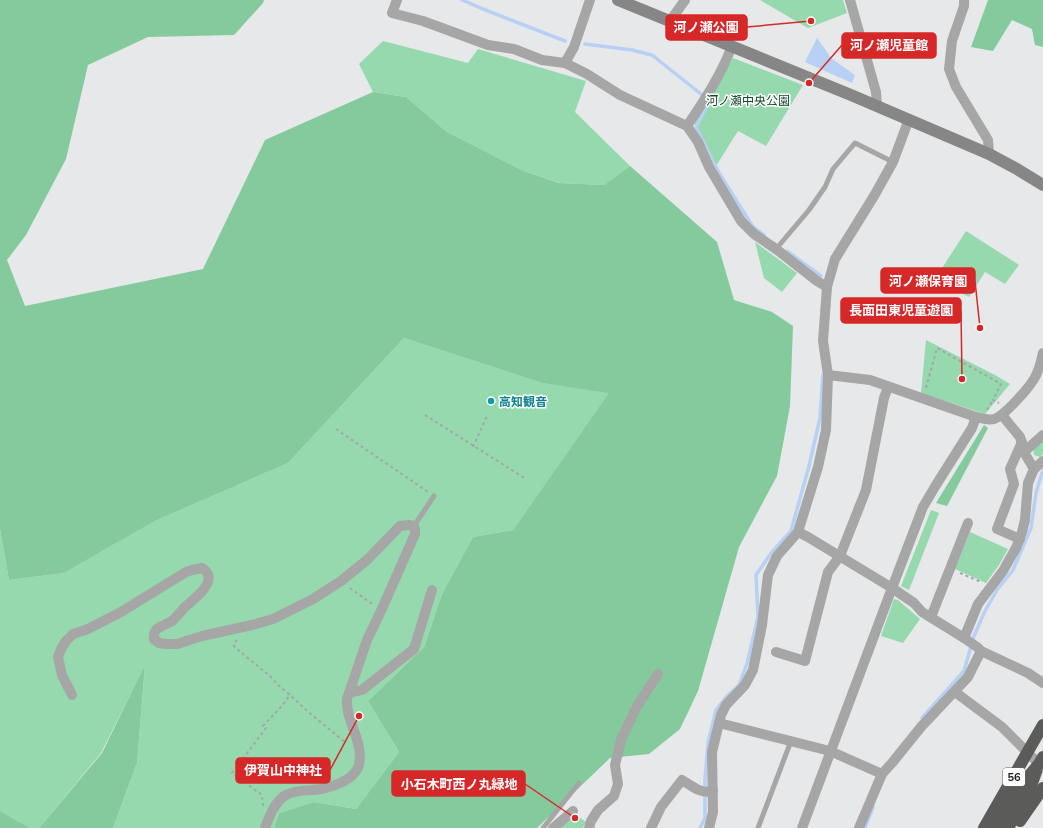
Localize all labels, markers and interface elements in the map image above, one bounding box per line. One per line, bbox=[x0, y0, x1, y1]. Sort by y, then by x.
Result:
callout: 河ノ瀬公園 bbox=[666, 15, 747, 40]
text: 河ノ瀬公園 bbox=[673, 19, 739, 35]
callout: 河ノ瀬児童館 bbox=[842, 33, 936, 58]
text: 河ノ瀬児童館 bbox=[850, 37, 928, 53]
park label: 河ノ瀬中央公園 bbox=[706, 93, 790, 108]
callout: 河ノ瀬保育園 bbox=[881, 268, 975, 293]
text: 河ノ瀬保育園 bbox=[889, 273, 967, 289]
callout: 長面田東児童遊園 bbox=[841, 298, 961, 323]
text: 長面田東児童遊園 bbox=[849, 302, 953, 318]
place label: 高知観音 bbox=[499, 394, 547, 409]
marker: 高知観音 bbox=[486, 396, 496, 406]
callout: 伊賀山中神社 bbox=[236, 758, 330, 783]
text: 伊賀山中神社 bbox=[244, 762, 322, 778]
road number: 56 bbox=[1003, 768, 1025, 786]
callout: 小石木町西ノ丸緑地 bbox=[392, 771, 525, 796]
text: 小石木町西ノ丸緑地 bbox=[400, 776, 518, 792]

